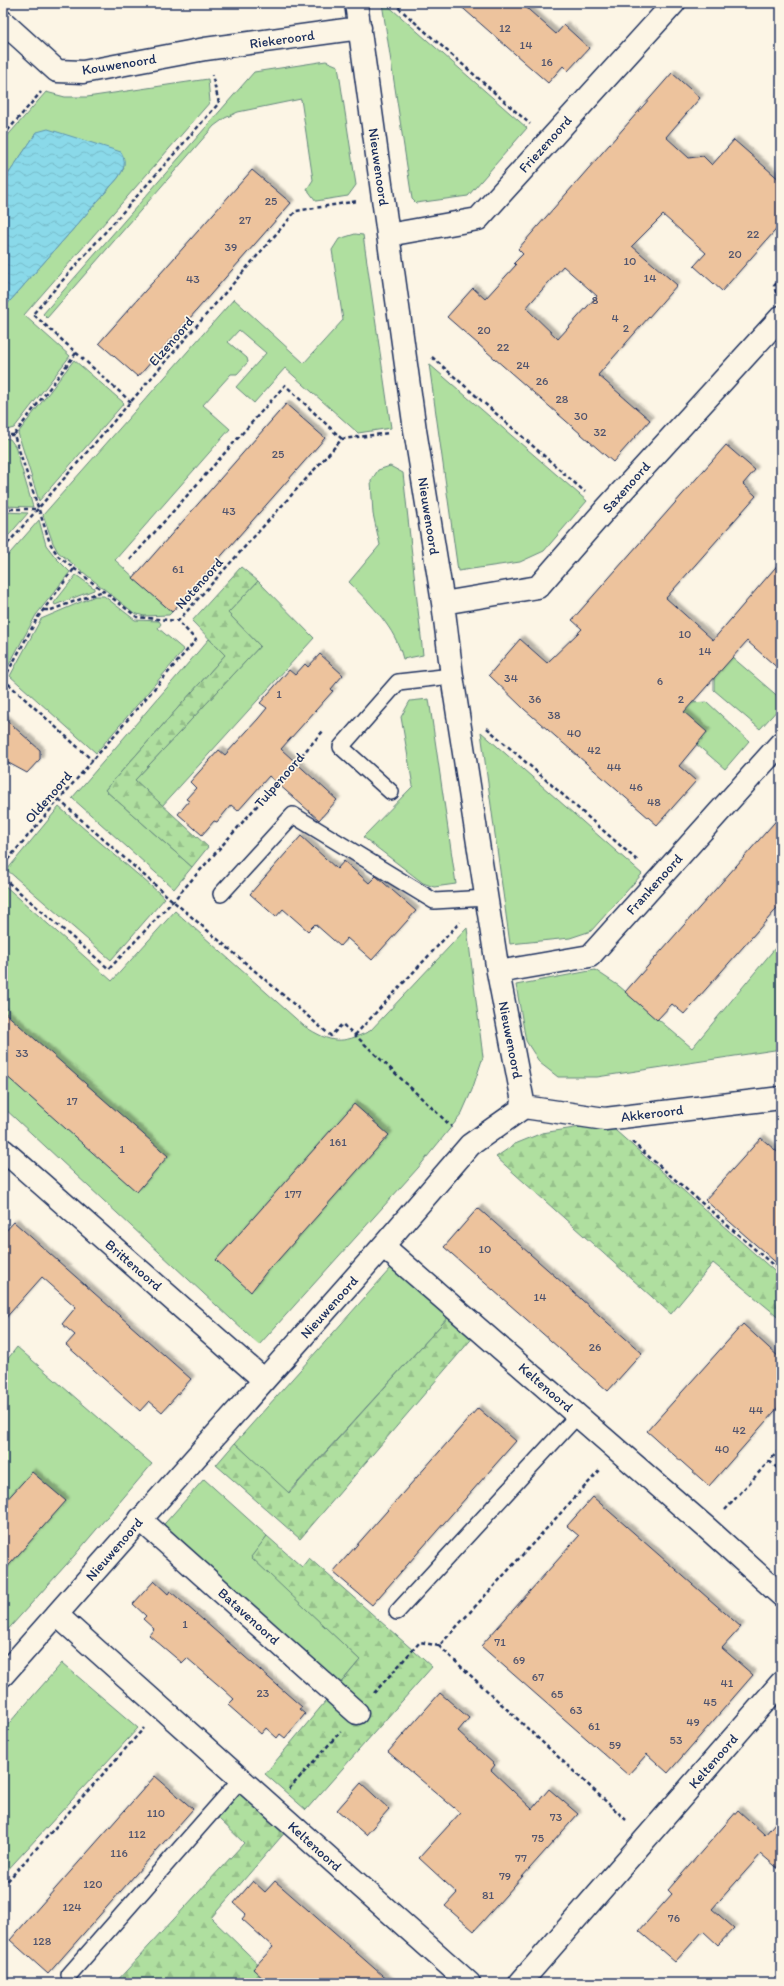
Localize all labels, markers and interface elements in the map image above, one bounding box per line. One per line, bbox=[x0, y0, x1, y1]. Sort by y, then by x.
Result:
house number: 12 bbox=[499, 21, 512, 35]
street label: Riekeroord bbox=[248, 26, 316, 52]
house number: 14 bbox=[520, 38, 532, 52]
street label: Kouwenoord bbox=[81, 50, 158, 79]
house number: 16 bbox=[541, 55, 553, 69]
street label: Friezenoord bbox=[515, 112, 576, 176]
street label: Nieuwenoord bbox=[365, 127, 392, 207]
house number: 25 bbox=[265, 194, 277, 208]
house number: 27 bbox=[239, 213, 251, 227]
house number: 22 bbox=[747, 227, 760, 241]
house number: 39 bbox=[225, 240, 237, 254]
house number: 20 bbox=[728, 247, 742, 261]
house number: 10 bbox=[624, 254, 636, 268]
house number: 14 bbox=[644, 271, 656, 285]
house number: 43 bbox=[186, 272, 200, 286]
house number: 8 bbox=[592, 293, 599, 307]
house number: 4 bbox=[611, 311, 619, 325]
street label: Elzenoord bbox=[145, 313, 198, 370]
house number: 2 bbox=[623, 321, 630, 335]
house number: 20 bbox=[477, 323, 491, 337]
house number: 22 bbox=[497, 340, 510, 354]
house number: 24 bbox=[516, 358, 530, 372]
house number: 26 bbox=[536, 374, 548, 388]
house number: 28 bbox=[556, 392, 569, 406]
house number: 30 bbox=[574, 409, 588, 423]
house number: 32 bbox=[594, 425, 607, 439]
house number: 25 bbox=[272, 447, 284, 461]
street label: Saxenoord bbox=[599, 458, 654, 517]
street label: Nieuwenoord bbox=[414, 476, 443, 557]
house number: 43 bbox=[222, 504, 236, 518]
street label: Notenoord bbox=[172, 554, 227, 613]
house number: 61 bbox=[172, 562, 184, 576]
house number: 10 bbox=[679, 627, 691, 641]
house number: 14 bbox=[699, 644, 711, 658]
house number: 34 bbox=[504, 671, 518, 685]
house number: 6 bbox=[657, 674, 663, 688]
house number: 1 bbox=[276, 687, 282, 701]
house number: 36 bbox=[529, 692, 541, 706]
house number: 2 bbox=[678, 692, 685, 706]
house number: 38 bbox=[547, 708, 561, 722]
house number: 40 bbox=[567, 726, 581, 740]
house number: 42 bbox=[587, 743, 601, 757]
street label: Tulpenoord bbox=[251, 749, 308, 811]
house number: 44 bbox=[607, 760, 621, 774]
street label: Oldenoord bbox=[21, 767, 76, 827]
house number: 46 bbox=[629, 780, 643, 794]
house number: 48 bbox=[647, 795, 661, 809]
street label: Frankenoord bbox=[623, 850, 686, 918]
street label: Nieuwenoord bbox=[495, 1000, 526, 1081]
house number: 33 bbox=[15, 1046, 29, 1060]
house number: 17 bbox=[66, 1094, 78, 1108]
street label: Akkeroord bbox=[620, 1101, 685, 1126]
house number: 161 bbox=[329, 1135, 347, 1149]
house number: 1 bbox=[119, 1142, 125, 1156]
house number: 177 bbox=[284, 1187, 302, 1201]
street label: Brittenoord bbox=[102, 1236, 166, 1295]
house number: 10 bbox=[479, 1242, 491, 1256]
street label: Nieuwenoord bbox=[297, 1272, 362, 1342]
house number: 14 bbox=[534, 1290, 546, 1304]
house number: 26 bbox=[589, 1340, 601, 1354]
street label: Keltenoord bbox=[515, 1359, 577, 1416]
house number: 44 bbox=[749, 1403, 763, 1417]
house number: 42 bbox=[732, 1423, 746, 1437]
house number: 40 bbox=[715, 1442, 729, 1456]
street label: Nieuwenoord bbox=[82, 1514, 147, 1585]
street label: Batavenoord bbox=[214, 1584, 283, 1649]
house number: 1 bbox=[182, 1617, 188, 1631]
house number: 71 bbox=[494, 1635, 506, 1649]
house number: 69 bbox=[513, 1653, 525, 1667]
house number: 67 bbox=[532, 1670, 544, 1684]
house number: 41 bbox=[721, 1676, 734, 1690]
house number: 23 bbox=[257, 1686, 270, 1700]
house number: 65 bbox=[551, 1687, 563, 1701]
house number: 45 bbox=[703, 1695, 717, 1709]
house number: 63 bbox=[570, 1703, 583, 1717]
house number: 49 bbox=[686, 1715, 700, 1729]
house number: 61 bbox=[588, 1719, 600, 1733]
street label: Keltenoord bbox=[685, 1730, 742, 1792]
house number: 53 bbox=[670, 1733, 683, 1747]
house number: 59 bbox=[609, 1738, 621, 1752]
house number: 110 bbox=[147, 1806, 165, 1820]
house number: 73 bbox=[550, 1810, 563, 1824]
street label: Keltenoord bbox=[284, 1818, 345, 1875]
house number: 112 bbox=[128, 1827, 146, 1841]
house number: 75 bbox=[532, 1831, 544, 1845]
house number: 116 bbox=[110, 1846, 128, 1860]
house number: 77 bbox=[515, 1851, 527, 1865]
house number: 79 bbox=[499, 1869, 511, 1883]
house number: 120 bbox=[83, 1877, 103, 1891]
house number: 81 bbox=[482, 1888, 494, 1902]
house number: 124 bbox=[62, 1900, 82, 1914]
house number: 76 bbox=[668, 1911, 680, 1925]
house number: 128 bbox=[33, 1934, 52, 1948]

